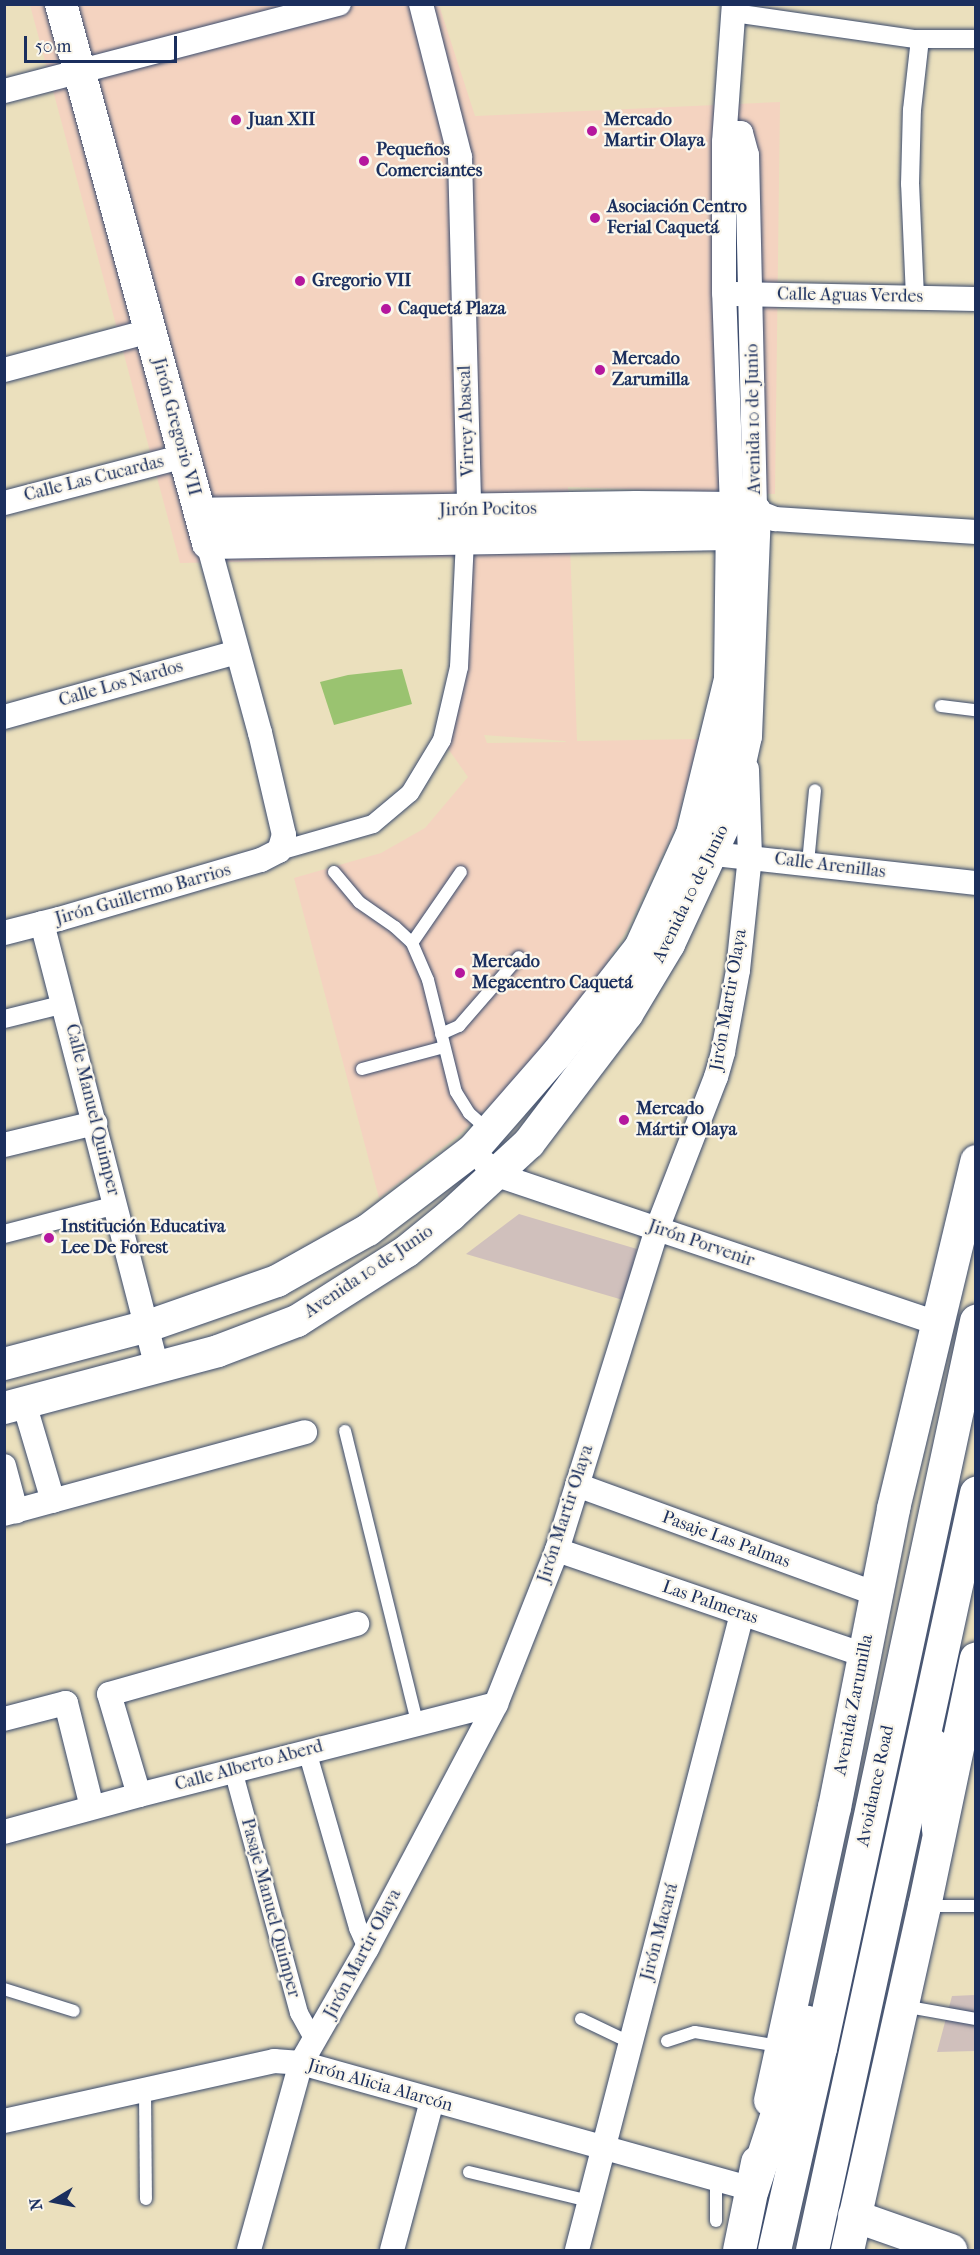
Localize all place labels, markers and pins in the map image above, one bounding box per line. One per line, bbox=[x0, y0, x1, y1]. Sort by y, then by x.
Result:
place label: Juan XII bbox=[248, 109, 315, 131]
place label: Mercado Martir Olaya bbox=[604, 110, 705, 152]
marker: Juan XII bbox=[229, 113, 243, 127]
marker: Mercado Martir Olaya bbox=[585, 124, 599, 138]
place label: Pequeños Comerciantes bbox=[376, 140, 482, 182]
marker: Pequeños Comerciantes bbox=[357, 154, 371, 168]
place label: Asociación Centro Ferial Caquetá bbox=[607, 197, 747, 240]
marker: Asociación Centro Ferial Caquetá bbox=[588, 211, 602, 225]
place label: Gregorio VII bbox=[312, 270, 411, 292]
marker: Gregorio VII bbox=[293, 274, 307, 288]
place label: Caquetá Plaza bbox=[398, 298, 506, 320]
marker: Caquetá Plaza bbox=[379, 302, 393, 316]
place label: Mercado Zarumilla bbox=[612, 349, 689, 392]
marker: Mercado Zarumilla bbox=[593, 363, 607, 377]
place label: Mercado Megacentro Caquetá bbox=[472, 952, 633, 994]
marker: Mercado Megacentro Caquetá bbox=[453, 966, 467, 980]
place label: Mercado Mártir Olaya bbox=[636, 1099, 737, 1142]
marker: Mercado Mártir Olaya bbox=[617, 1113, 631, 1127]
place label: Institución Educativa Lee De Forest bbox=[61, 1217, 225, 1260]
marker: Institución Educativa Lee De Forest bbox=[42, 1231, 56, 1245]

